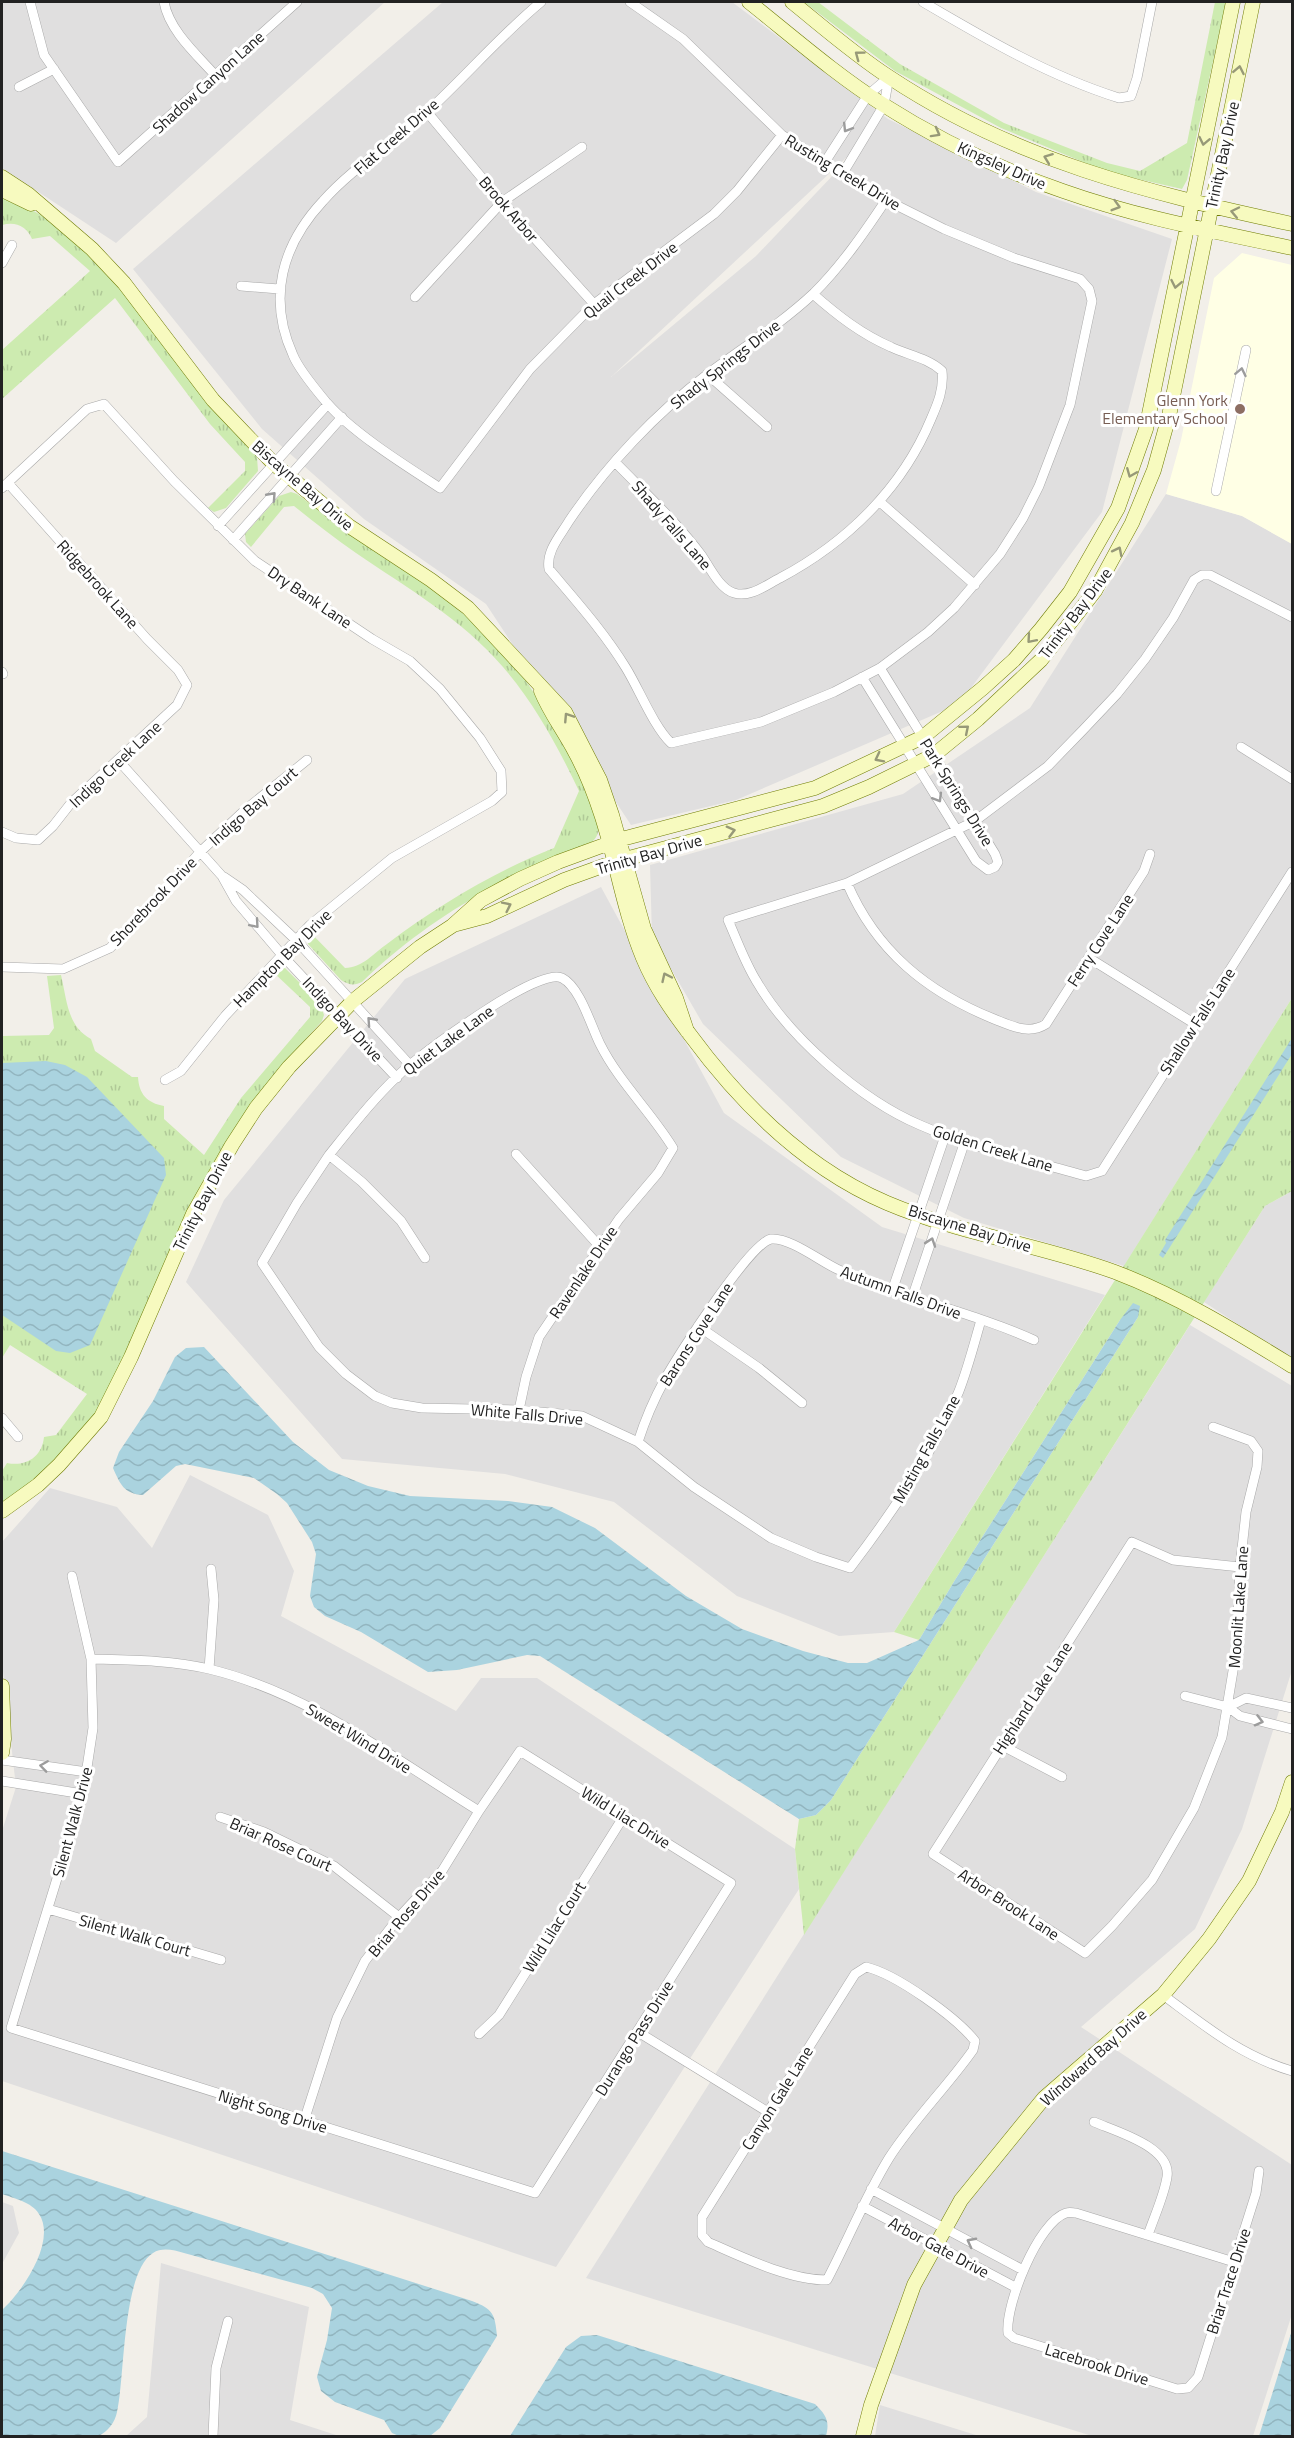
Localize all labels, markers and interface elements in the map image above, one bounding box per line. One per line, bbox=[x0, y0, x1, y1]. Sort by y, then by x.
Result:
street label: Shadow Canyon Lane bbox=[147, 25, 269, 139]
one-way arrow bbox=[855, 52, 866, 63]
one-way arrow bbox=[1232, 65, 1245, 75]
street label: Flat Creek Drive bbox=[348, 92, 444, 180]
street label: Trinity Bay Drive bbox=[1199, 99, 1245, 211]
one-way arrow bbox=[842, 122, 854, 132]
one-way arrow bbox=[929, 126, 940, 137]
street label: Rusting Creek Drive bbox=[780, 128, 906, 216]
street label: Kingsley Drive bbox=[954, 135, 1050, 195]
one-way arrow bbox=[1198, 136, 1211, 146]
one-way arrow bbox=[1043, 153, 1054, 166]
street label: Brook Arbor bbox=[473, 171, 545, 248]
one-way arrow bbox=[1111, 199, 1121, 212]
one-way arrow bbox=[1231, 206, 1241, 219]
street label: Quail Creek Drive bbox=[578, 235, 682, 325]
one-way arrow bbox=[1170, 278, 1183, 288]
street label: Shady Springs Drive bbox=[665, 313, 785, 415]
one-way arrow bbox=[1234, 367, 1247, 377]
place label: Glenn York Elementary School bbox=[1102, 388, 1228, 430]
marker: Glenn York Elementary School bbox=[1233, 402, 1247, 416]
street label: Biscayne Bay Drive bbox=[247, 434, 359, 536]
one-way arrow bbox=[1126, 467, 1138, 478]
street label: Shady Falls Lane bbox=[626, 475, 718, 575]
one-way arrow bbox=[264, 492, 275, 503]
street label: Ridgebrook Lane bbox=[51, 534, 145, 634]
one-way arrow bbox=[1111, 546, 1123, 557]
street label: Dry Bank Lane bbox=[263, 560, 357, 634]
street label: Trinity Bay Drive bbox=[1033, 562, 1117, 664]
one-way arrow bbox=[1028, 632, 1039, 643]
one-way arrow bbox=[563, 713, 575, 723]
street label: Indigo Creek Lane bbox=[64, 715, 166, 813]
one-way arrow bbox=[958, 726, 969, 737]
street label: Park Springs Drive bbox=[914, 733, 1000, 851]
one-way arrow bbox=[875, 751, 886, 763]
street label: Indigo Bay Court bbox=[203, 760, 303, 851]
one-way arrow bbox=[931, 792, 943, 802]
one-way arrow bbox=[726, 825, 736, 838]
street label: Trinity Bay Drive bbox=[593, 827, 705, 881]
street label: Shorebrook Drive bbox=[104, 851, 202, 951]
street label: Ferry Cove Lane bbox=[1061, 889, 1139, 991]
one-way arrow bbox=[500, 902, 511, 913]
street label: Hampton Bay Drive bbox=[227, 903, 337, 1013]
one-way arrow bbox=[248, 917, 259, 928]
street label: Shallow Falls Lane bbox=[1153, 963, 1241, 1079]
street label: Indigo Bay Drive bbox=[297, 971, 389, 1067]
one-way arrow bbox=[661, 972, 673, 983]
street label: Quiet Lake Lane bbox=[398, 999, 498, 1081]
one-way arrow bbox=[367, 1017, 378, 1028]
street label: Golden Creek Lane bbox=[930, 1118, 1056, 1178]
street label: Trinity Bay Drive bbox=[167, 1147, 237, 1255]
street label: Biscayne Bay Drive bbox=[905, 1198, 1035, 1258]
street label: Ravenlake Drive bbox=[543, 1221, 623, 1323]
one-way arrow bbox=[923, 1237, 936, 1248]
street label: Autumn Falls Drive bbox=[837, 1259, 965, 1325]
street label: Barons Cove Lane bbox=[653, 1277, 739, 1391]
street label: Misting Falls Lane bbox=[886, 1391, 966, 1507]
street label: White Falls Drive bbox=[470, 1397, 584, 1431]
street label: Moonlit Lake Lane bbox=[1222, 1545, 1254, 1669]
street label: Highland Lake Lane bbox=[986, 1637, 1078, 1759]
street label: Sweet Wind Drive bbox=[302, 1697, 416, 1779]
one-way arrow bbox=[1254, 1713, 1264, 1726]
one-way arrow bbox=[39, 1760, 49, 1772]
street label: Silent Walk Drive bbox=[46, 1764, 98, 1880]
street label: Wild Lilac Drive bbox=[577, 1780, 675, 1854]
street label: Briar Rose Court bbox=[226, 1811, 336, 1877]
street label: Arbor Brook Lane bbox=[954, 1862, 1064, 1946]
street label: Briar Rose Drive bbox=[362, 1864, 450, 1962]
street label: Wild Lilac Court bbox=[516, 1876, 592, 1977]
street label: Silent Walk Court bbox=[76, 1908, 194, 1963]
street label: Durango Pass Drive bbox=[589, 1976, 679, 2100]
street label: Windward Bay Drive bbox=[1034, 2003, 1152, 2111]
street label: Canyon Gale Lane bbox=[735, 2041, 819, 2155]
street label: Night Song Drive bbox=[216, 2083, 330, 2139]
street label: Arbor Gate Drive bbox=[884, 2210, 994, 2284]
street label: Briar Trace Drive bbox=[1200, 2225, 1256, 2337]
one-way arrow bbox=[967, 2238, 978, 2249]
street label: Lacebrook Drive bbox=[1042, 2337, 1152, 2391]

